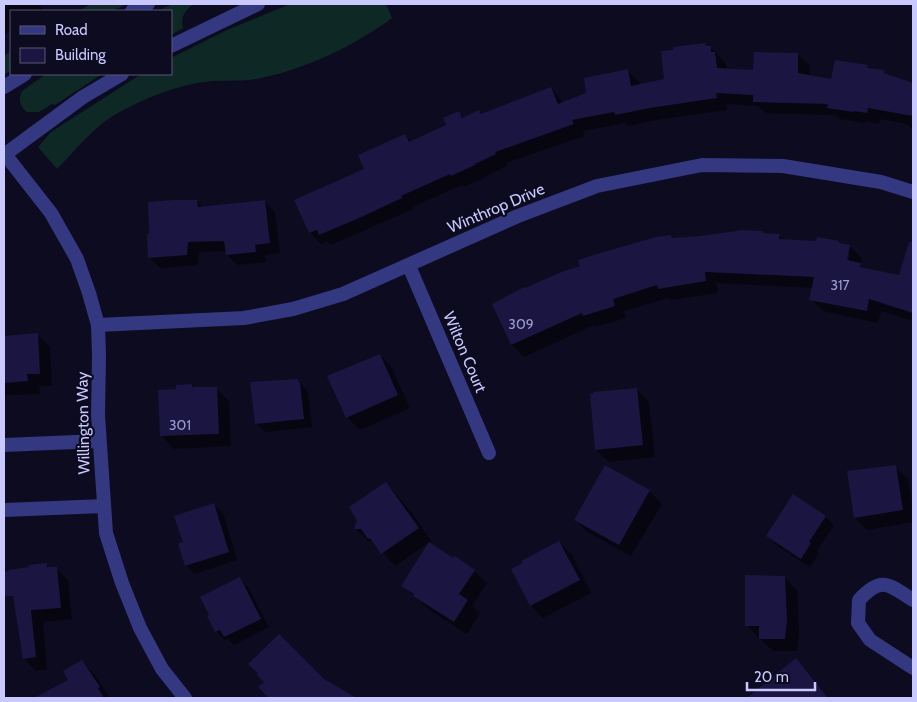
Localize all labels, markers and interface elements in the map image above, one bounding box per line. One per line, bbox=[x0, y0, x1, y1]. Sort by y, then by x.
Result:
legend bbox=[10, 10, 172, 75]
text: Road bbox=[55, 21, 88, 39]
text: Building bbox=[55, 46, 106, 64]
street label: Winthrop Drive bbox=[445, 179, 547, 237]
house number: 317 bbox=[830, 276, 850, 294]
street label: Wilton Court bbox=[439, 309, 491, 396]
house number: 309 bbox=[508, 315, 534, 333]
street label: Willington Way bbox=[73, 371, 93, 475]
house number: 301 bbox=[169, 416, 191, 434]
scale bar bbox=[747, 660, 814, 692]
text: 20 m bbox=[754, 668, 789, 686]

